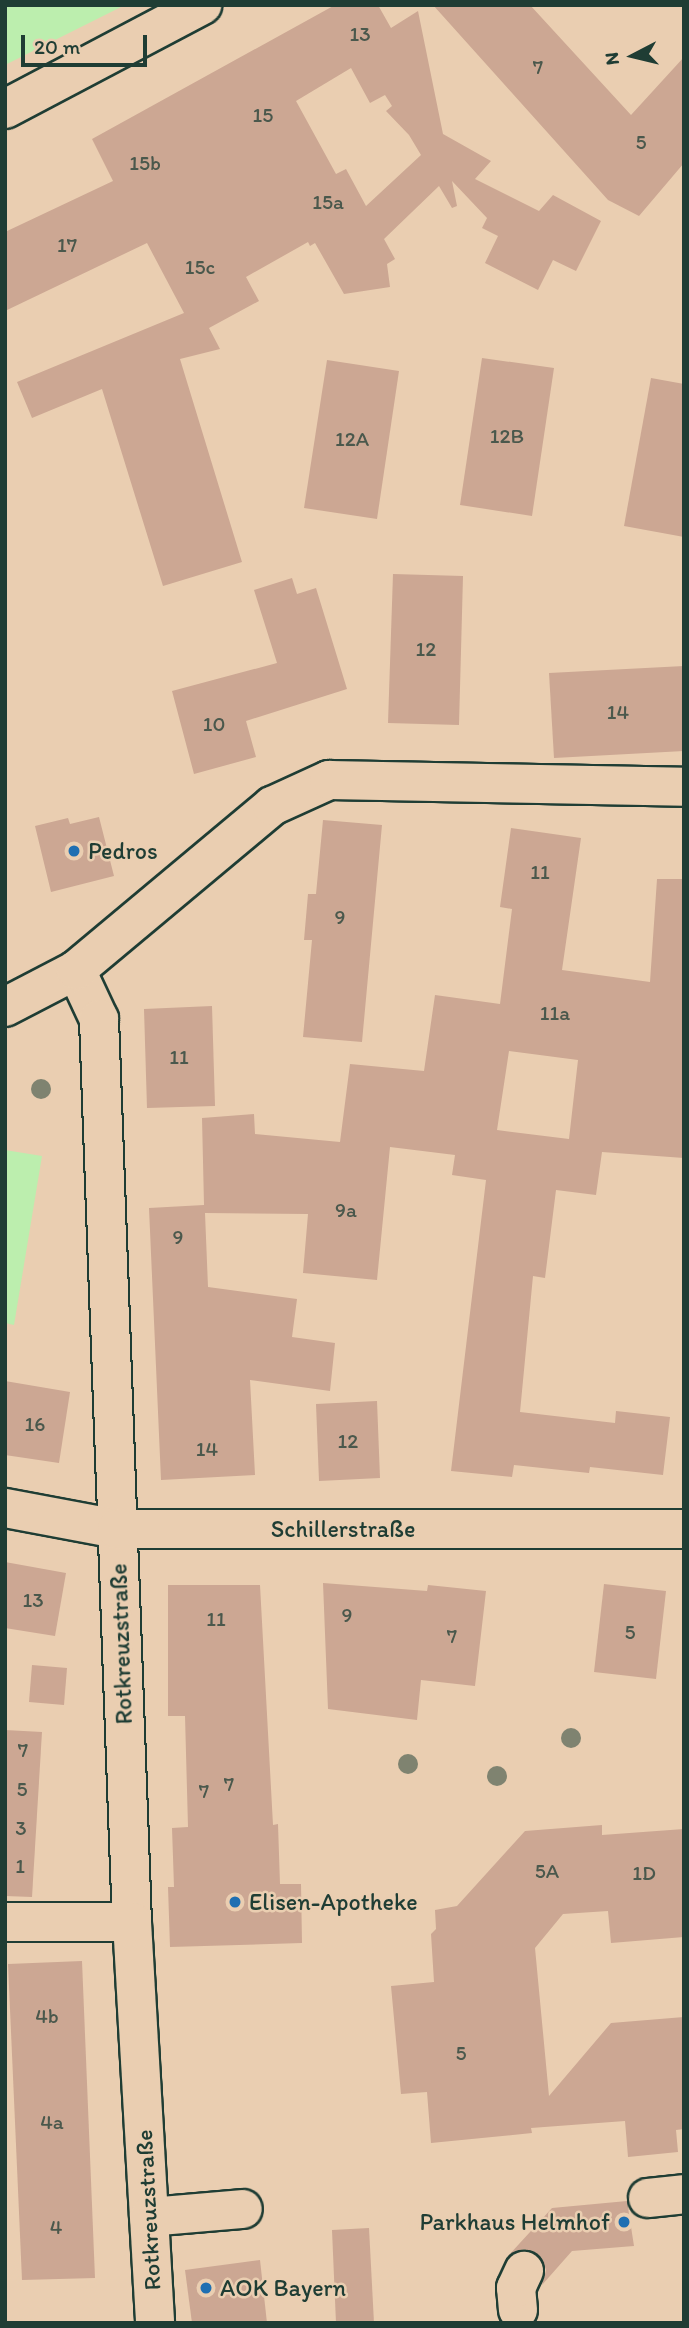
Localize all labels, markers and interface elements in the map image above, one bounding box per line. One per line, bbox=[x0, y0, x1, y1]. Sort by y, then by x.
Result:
scale bar bbox=[24, 21, 150, 65]
house number: 13 bbox=[349, 21, 371, 47]
north arrow bbox=[598, 21, 668, 91]
text: 20 m bbox=[34, 34, 80, 59]
text: N bbox=[599, 51, 624, 66]
house number: 7 bbox=[533, 54, 543, 80]
house number: 15 bbox=[253, 102, 273, 128]
house number: 5 bbox=[635, 129, 647, 155]
house number: 15b bbox=[129, 150, 161, 176]
house number: 15a bbox=[312, 189, 344, 215]
house number: 17 bbox=[57, 232, 77, 258]
house number: 15c bbox=[185, 254, 215, 280]
house number: 12B bbox=[490, 423, 524, 449]
house number: 12A bbox=[335, 426, 369, 452]
house number: 12 bbox=[416, 636, 436, 662]
house number: 14 bbox=[607, 699, 629, 725]
house number: 10 bbox=[203, 711, 225, 737]
place label: Pedros bbox=[88, 837, 158, 865]
marker: Pedros bbox=[66, 843, 82, 859]
house number: 11 bbox=[530, 859, 550, 885]
house number: 9 bbox=[335, 904, 345, 930]
house number: 11a bbox=[540, 1000, 570, 1026]
house number: 11 bbox=[169, 1044, 189, 1070]
house number: 9a bbox=[335, 1197, 357, 1223]
house number: 9 bbox=[173, 1224, 183, 1250]
house number: 16 bbox=[25, 1411, 45, 1437]
house number: 12 bbox=[338, 1428, 358, 1454]
house number: 14 bbox=[196, 1436, 218, 1462]
street label: Schillerstraße bbox=[271, 1515, 415, 1543]
street label: Rotkreuzstraße bbox=[104, 1563, 138, 1725]
house number: 13 bbox=[22, 1587, 44, 1613]
house number: 9 bbox=[342, 1602, 352, 1628]
house number: 11 bbox=[206, 1606, 226, 1632]
house number: 5 bbox=[624, 1619, 636, 1645]
house number: 7 bbox=[447, 1623, 457, 1649]
house number: 7 bbox=[18, 1737, 28, 1763]
house number: 7 bbox=[224, 1771, 234, 1797]
house number: 5 bbox=[16, 1776, 28, 1802]
house number: 7 bbox=[199, 1778, 209, 1804]
house number: 3 bbox=[15, 1815, 27, 1841]
house number: 1 bbox=[15, 1853, 25, 1879]
house number: 5A bbox=[535, 1858, 559, 1884]
house number: 1D bbox=[632, 1860, 656, 1886]
place label: Elisen-Apotheke bbox=[249, 1888, 418, 1916]
marker: Elisen-Apotheke bbox=[227, 1894, 243, 1910]
house number: 4b bbox=[35, 2003, 59, 2029]
house number: 5 bbox=[455, 2040, 467, 2066]
house number: 4a bbox=[40, 2109, 64, 2135]
street label: Rotkreuzstraße bbox=[129, 2129, 167, 2291]
place label: Parkhaus Helmhof bbox=[421, 2208, 610, 2236]
house number: 4 bbox=[50, 2214, 62, 2240]
marker: Parkhaus Helmhof bbox=[616, 2214, 632, 2230]
place label: AOK Bayern bbox=[220, 2274, 347, 2302]
marker: AOK Bayern bbox=[198, 2280, 214, 2296]

